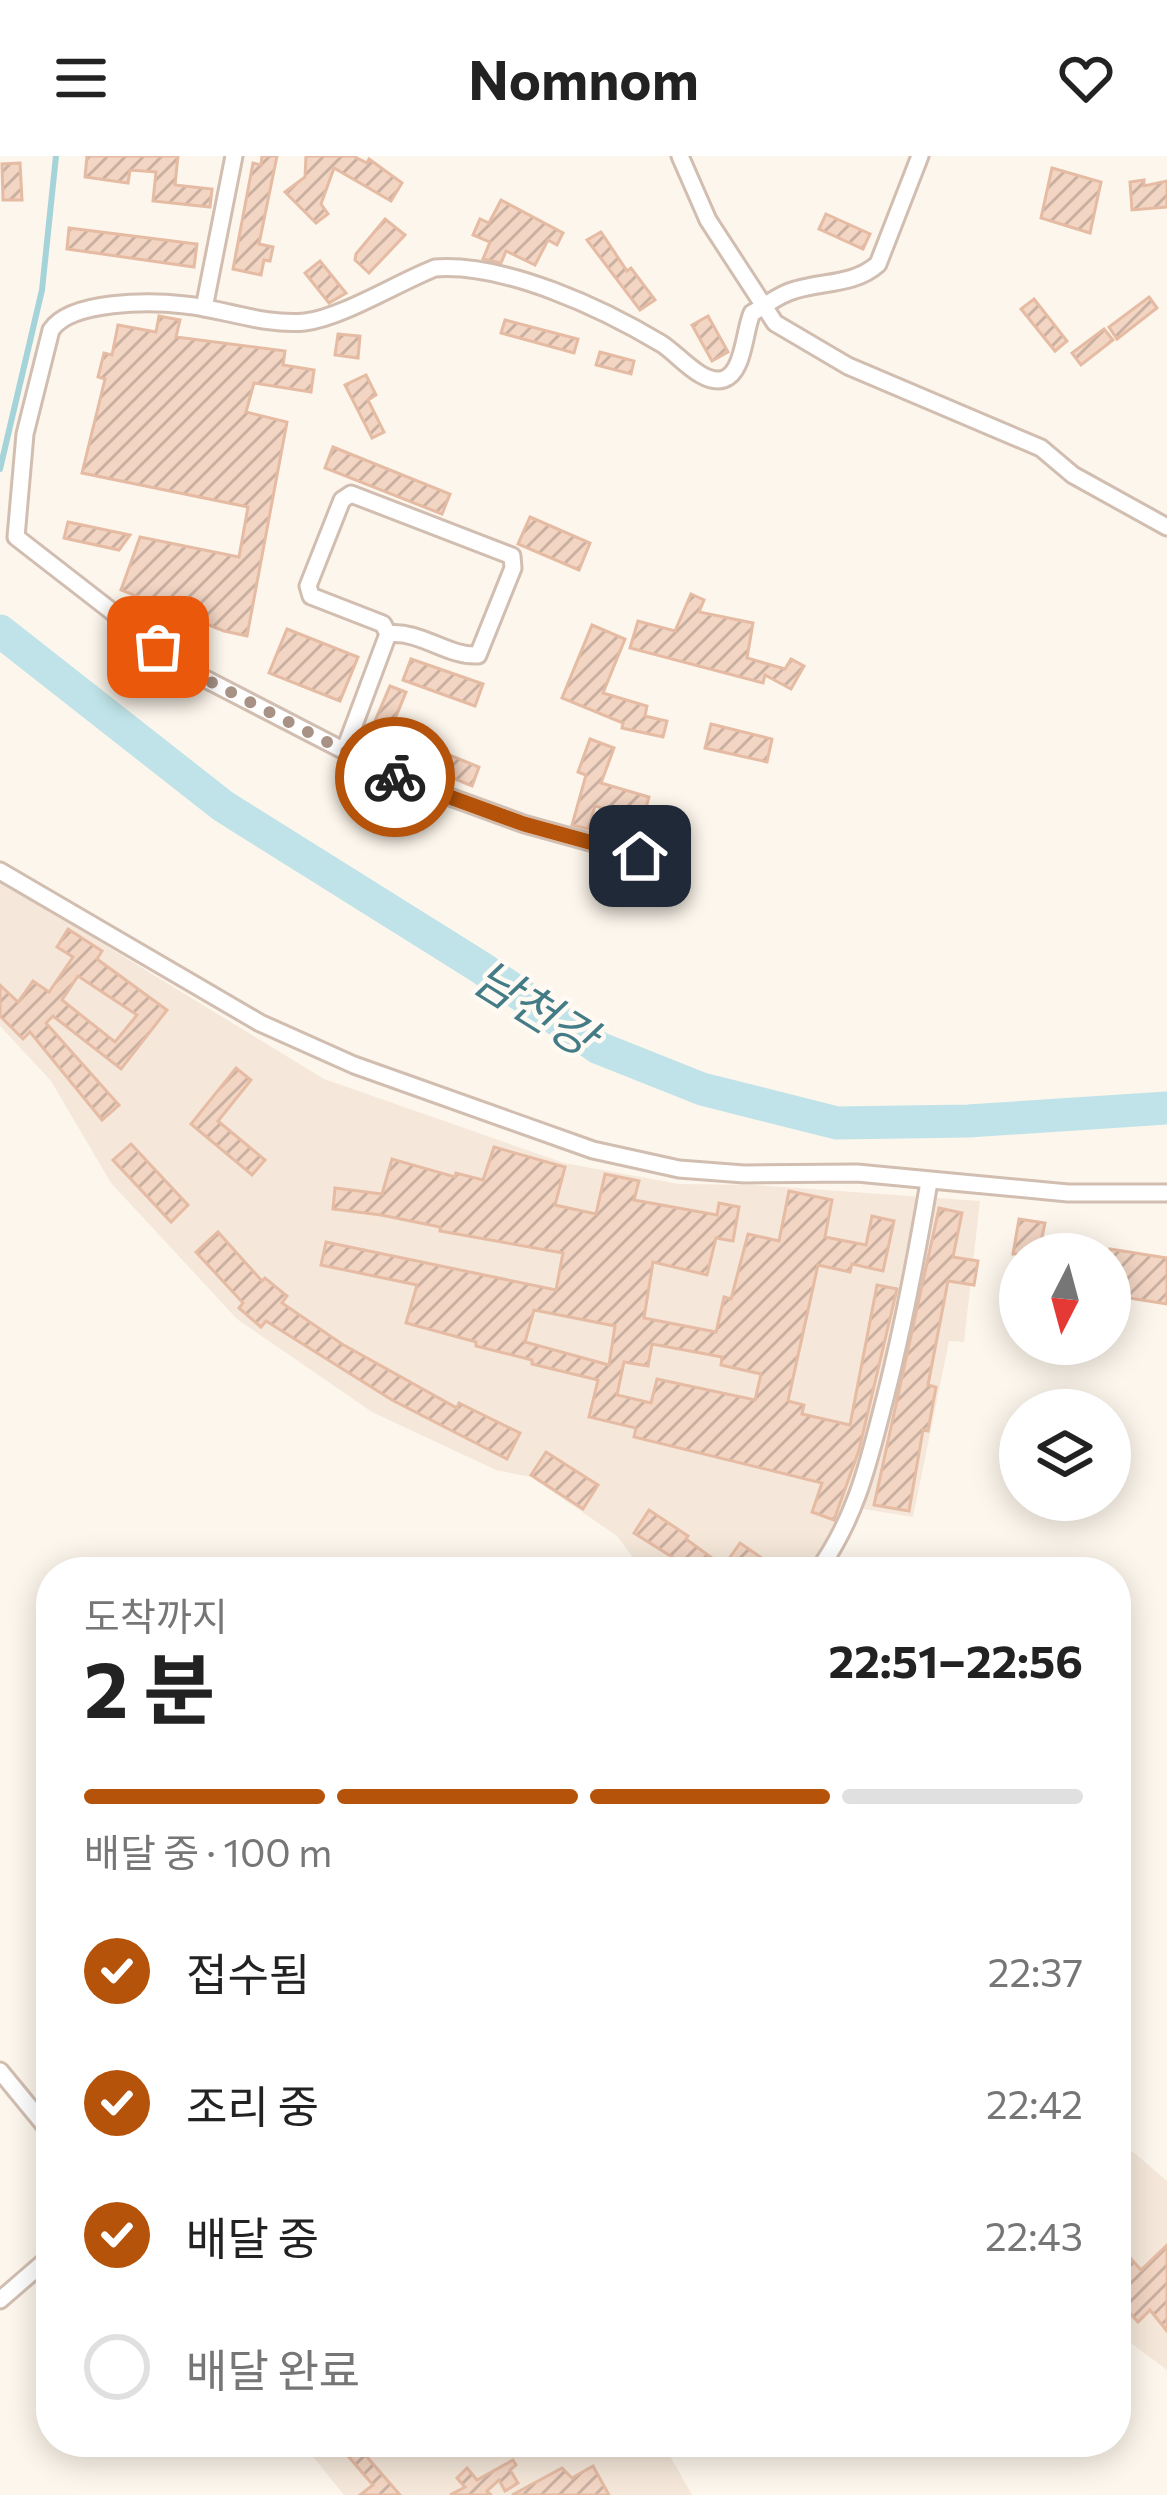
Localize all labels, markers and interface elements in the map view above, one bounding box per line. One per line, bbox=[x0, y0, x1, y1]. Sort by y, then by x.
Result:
icon: menu bbox=[48, 45, 114, 111]
text: Nomnom bbox=[468, 45, 699, 111]
icon: heart bbox=[1053, 45, 1119, 111]
pin bbox=[107, 596, 209, 698]
icon: bag bbox=[125, 614, 191, 680]
courier bbox=[335, 717, 455, 837]
icon: bike bbox=[362, 744, 428, 810]
pin bbox=[589, 805, 691, 907]
icon: home bbox=[607, 823, 673, 889]
water label: 남천강 bbox=[464, 946, 613, 1069]
north arrow bbox=[999, 1233, 1131, 1365]
map controls bbox=[999, 1233, 1131, 1521]
button: layers bbox=[999, 1389, 1131, 1521]
text: 도착까지 bbox=[84, 1591, 228, 1639]
text: 22:51–22:56 bbox=[829, 1632, 1083, 1687]
text: 2 분 bbox=[84, 1639, 215, 1734]
text: 배달 중 · 100 m bbox=[84, 1827, 332, 1875]
icon: check bbox=[84, 1938, 150, 2004]
text: 접수됨 bbox=[186, 1945, 310, 2000]
text: 22:37 bbox=[988, 1947, 1083, 1995]
icon: check bbox=[84, 2070, 150, 2136]
text: 조리 중 bbox=[186, 2077, 319, 2132]
text: 22:42 bbox=[986, 2079, 1083, 2127]
icon: check bbox=[84, 2202, 150, 2268]
text: 배달 중 bbox=[186, 2209, 319, 2264]
text: 22:43 bbox=[985, 2211, 1083, 2259]
text: 배달 완료 bbox=[186, 2341, 360, 2396]

